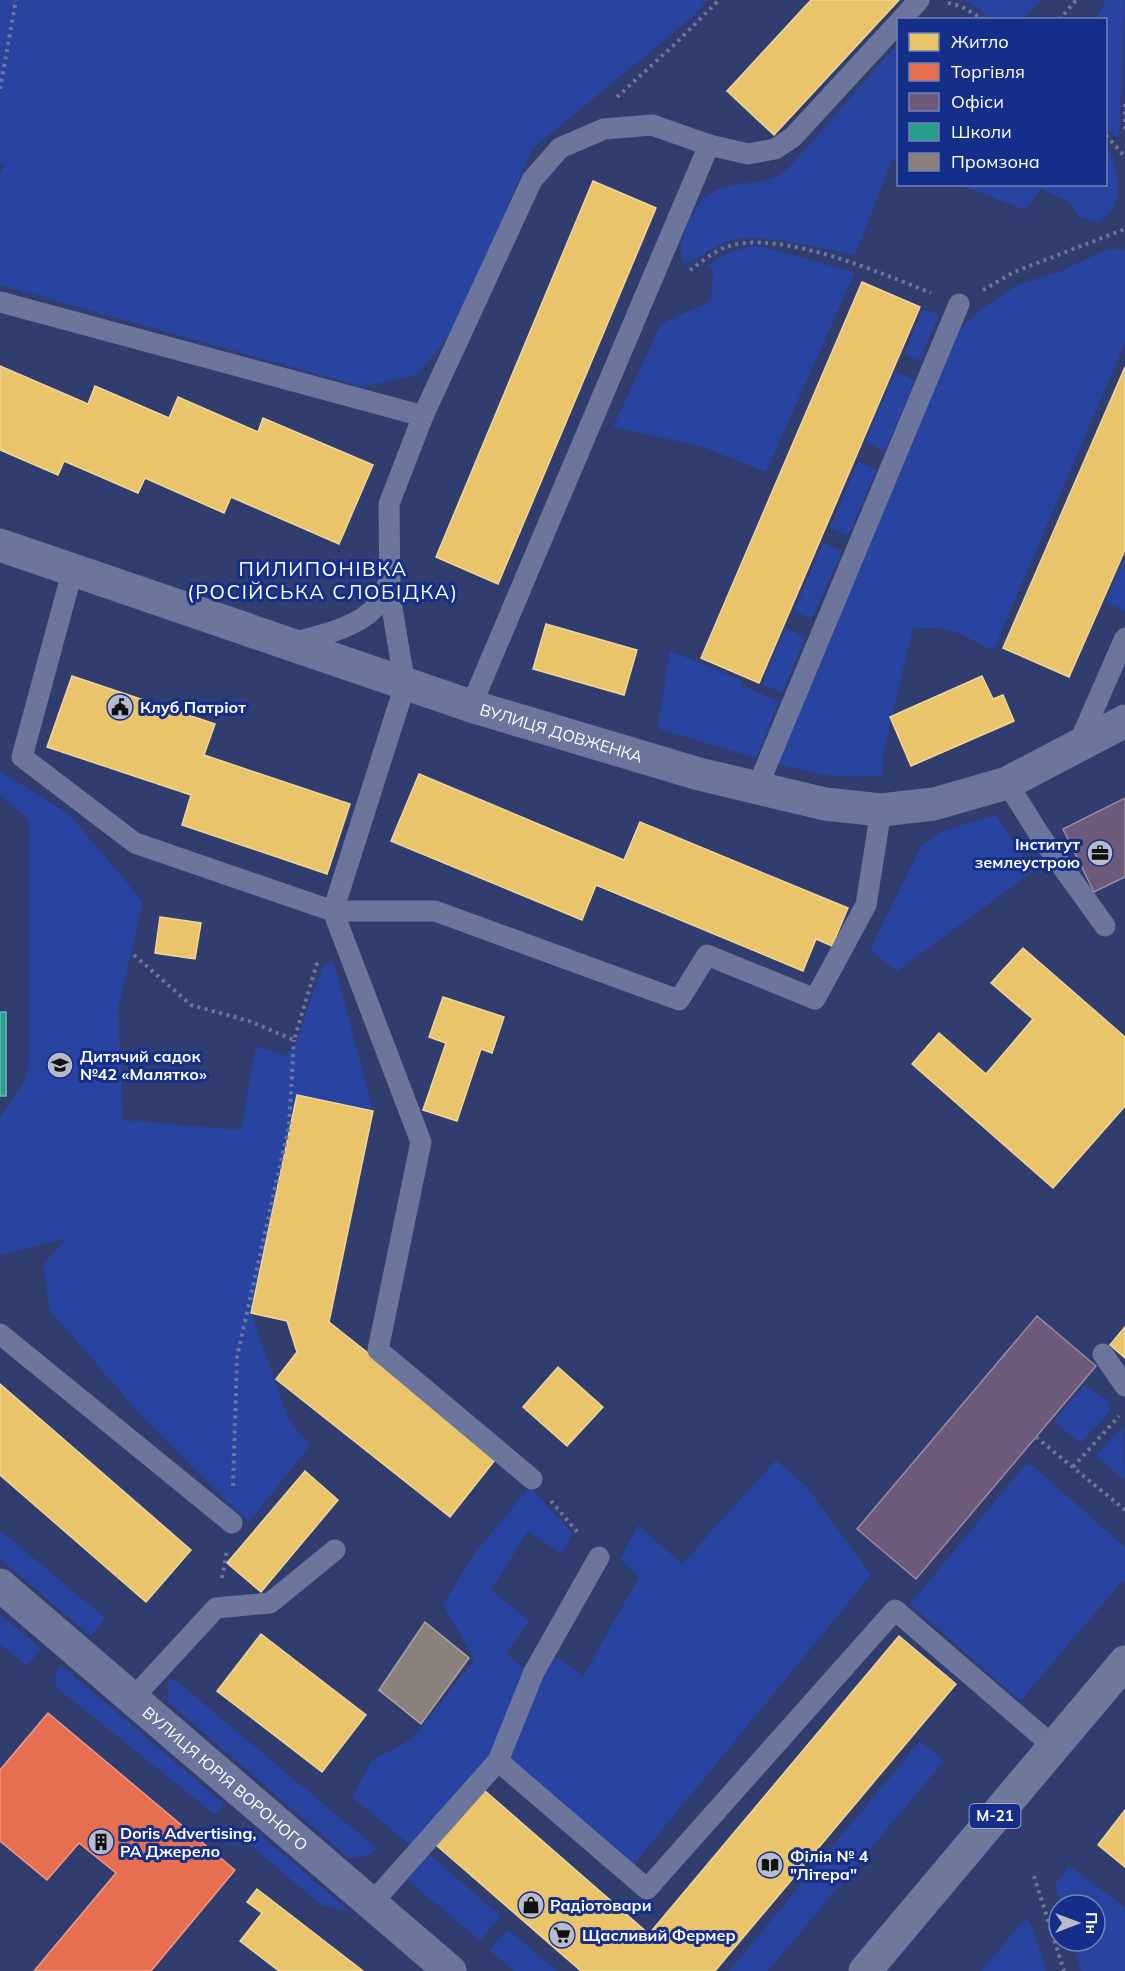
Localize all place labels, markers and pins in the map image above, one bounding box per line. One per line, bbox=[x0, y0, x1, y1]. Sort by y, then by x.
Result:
public building icon: Клуб Патріот bbox=[105, 692, 135, 722]
place label: Клуб Патріот bbox=[140, 697, 246, 717]
place label: Інститут землеустрою bbox=[975, 834, 1080, 872]
office icon: Інститут землеустрою bbox=[1085, 838, 1115, 868]
place label: Дитячий садок №42 «Малятко» bbox=[80, 1046, 207, 1084]
school or university icon: Дитячий садок №42 «Малятко» bbox=[45, 1050, 75, 1080]
place label: Doris Advertising, РА Джерело bbox=[120, 1823, 256, 1861]
building icon: Doris Advertising, РА Джерело bbox=[86, 1827, 116, 1857]
place label: Філія № 4 "Літера" bbox=[790, 1846, 869, 1884]
library icon: Філія № 4 "Літера" bbox=[755, 1850, 785, 1880]
shop icon: Радіотовари bbox=[516, 1890, 546, 1920]
place label: Радіотовари bbox=[550, 1895, 652, 1915]
supermarket icon: Щасливий Фермер bbox=[547, 1920, 577, 1950]
place label: Щасливий Фермер bbox=[582, 1925, 736, 1945]

